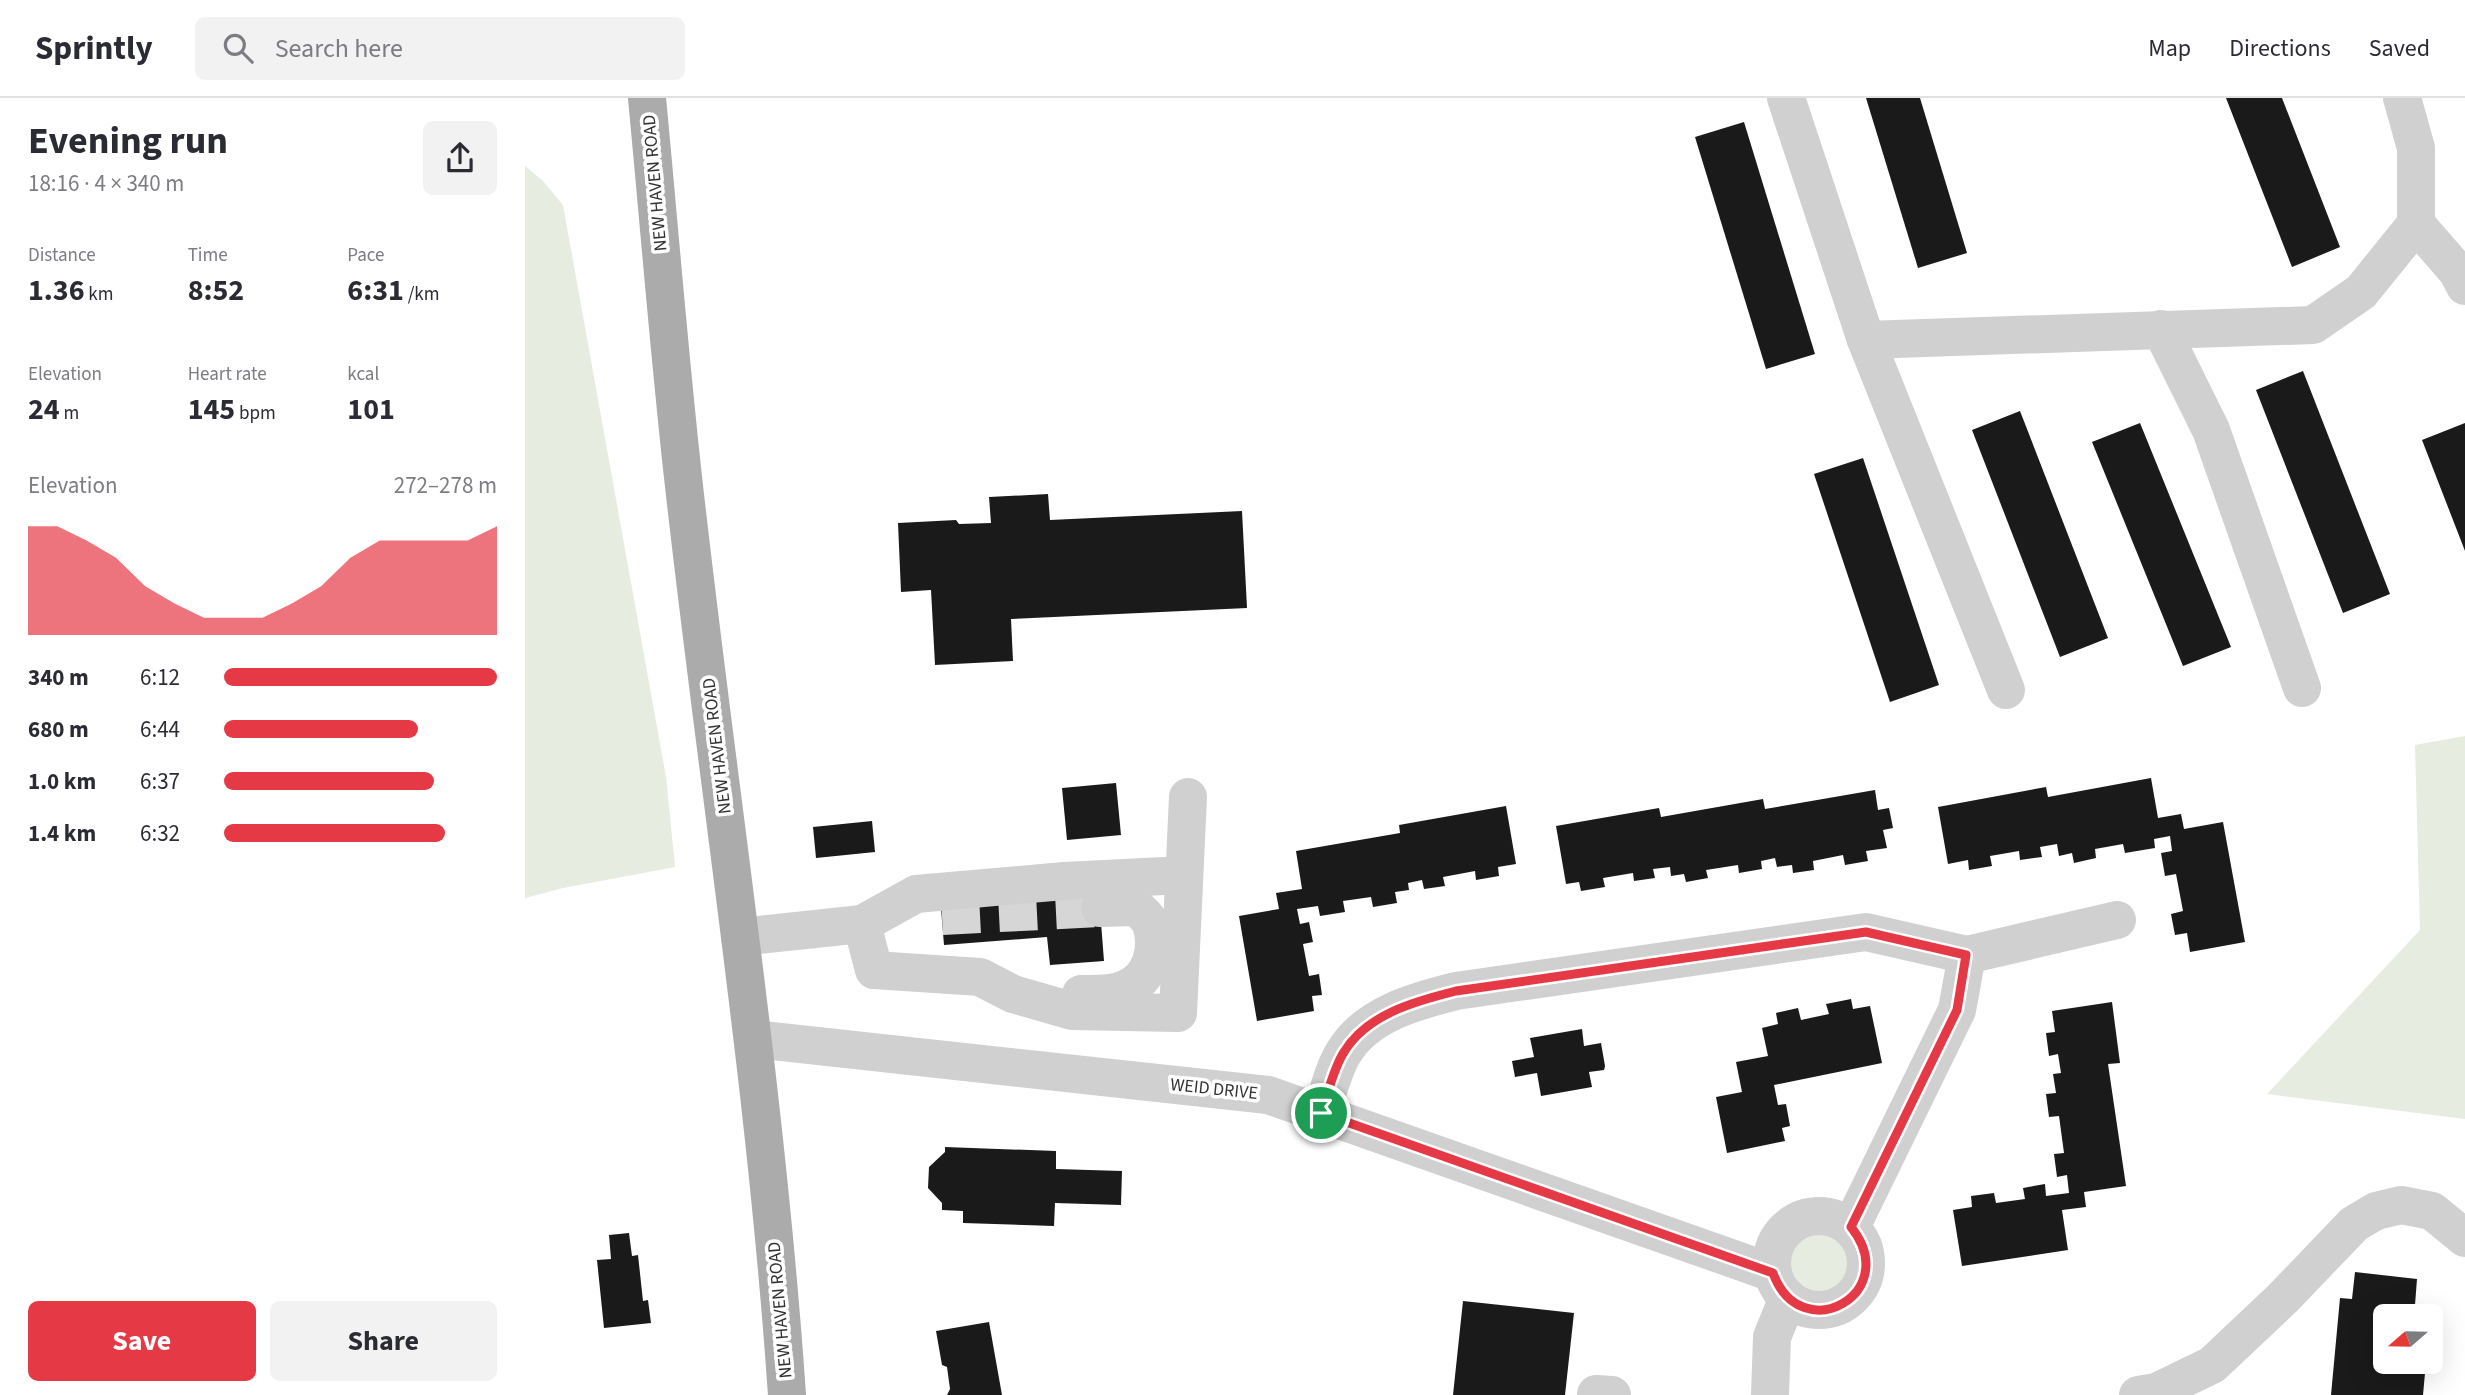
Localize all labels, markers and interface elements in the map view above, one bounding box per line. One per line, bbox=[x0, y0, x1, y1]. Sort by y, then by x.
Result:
search box bbox=[195, 17, 685, 80]
text: Sprintly bbox=[35, 25, 153, 72]
icon: search bbox=[219, 29, 257, 67]
text: Search here bbox=[275, 30, 403, 67]
text: Map bbox=[2148, 31, 2191, 66]
text: Directions bbox=[2229, 31, 2331, 66]
text: Saved bbox=[2369, 31, 2430, 66]
text: Evening run bbox=[28, 114, 228, 168]
street label: NEW HAVEN ROAD bbox=[637, 114, 673, 252]
button: share bbox=[423, 121, 497, 195]
text: 18:16 · 4 × 340 m bbox=[28, 167, 184, 200]
text: Distance bbox=[28, 242, 96, 269]
text: Time bbox=[188, 242, 228, 269]
text: Pace bbox=[347, 242, 385, 269]
text: 1.36 bbox=[28, 269, 85, 312]
text: 8:52 bbox=[188, 269, 244, 312]
text: 6:31 bbox=[347, 269, 404, 312]
text: km bbox=[85, 281, 114, 308]
text: /km bbox=[404, 281, 439, 308]
text: Elevation bbox=[28, 361, 102, 388]
text: Heart rate bbox=[188, 361, 267, 388]
text: kcal bbox=[347, 361, 379, 388]
text: 24 bbox=[28, 388, 60, 431]
text: 145 bbox=[188, 388, 235, 431]
text: 101 bbox=[347, 388, 395, 431]
text: m bbox=[60, 400, 79, 427]
text: bpm bbox=[235, 400, 276, 427]
text: Elevation bbox=[28, 469, 118, 502]
text: 272–278 m bbox=[394, 469, 497, 502]
text: 340 m bbox=[28, 661, 89, 694]
text: 6:12 bbox=[140, 661, 180, 694]
street label: NEW HAVEN ROAD bbox=[696, 676, 738, 816]
text: 680 m bbox=[28, 713, 89, 746]
text: 6:44 bbox=[140, 713, 180, 746]
text: 1.0 km bbox=[28, 765, 96, 798]
text: 6:37 bbox=[140, 765, 180, 798]
text: 1.4 km bbox=[28, 817, 96, 850]
text: 6:32 bbox=[140, 817, 180, 850]
street label: WEID DRIVE bbox=[1169, 1072, 1259, 1106]
pin bbox=[1291, 1083, 1351, 1143]
icon: arrive bbox=[1302, 1094, 1340, 1132]
street label: NEW HAVEN ROAD bbox=[762, 1241, 798, 1379]
button: Save bbox=[28, 1301, 256, 1381]
button: Share bbox=[270, 1301, 497, 1381]
north arrow bbox=[2373, 1304, 2443, 1374]
map controls bbox=[2373, 1304, 2443, 1374]

